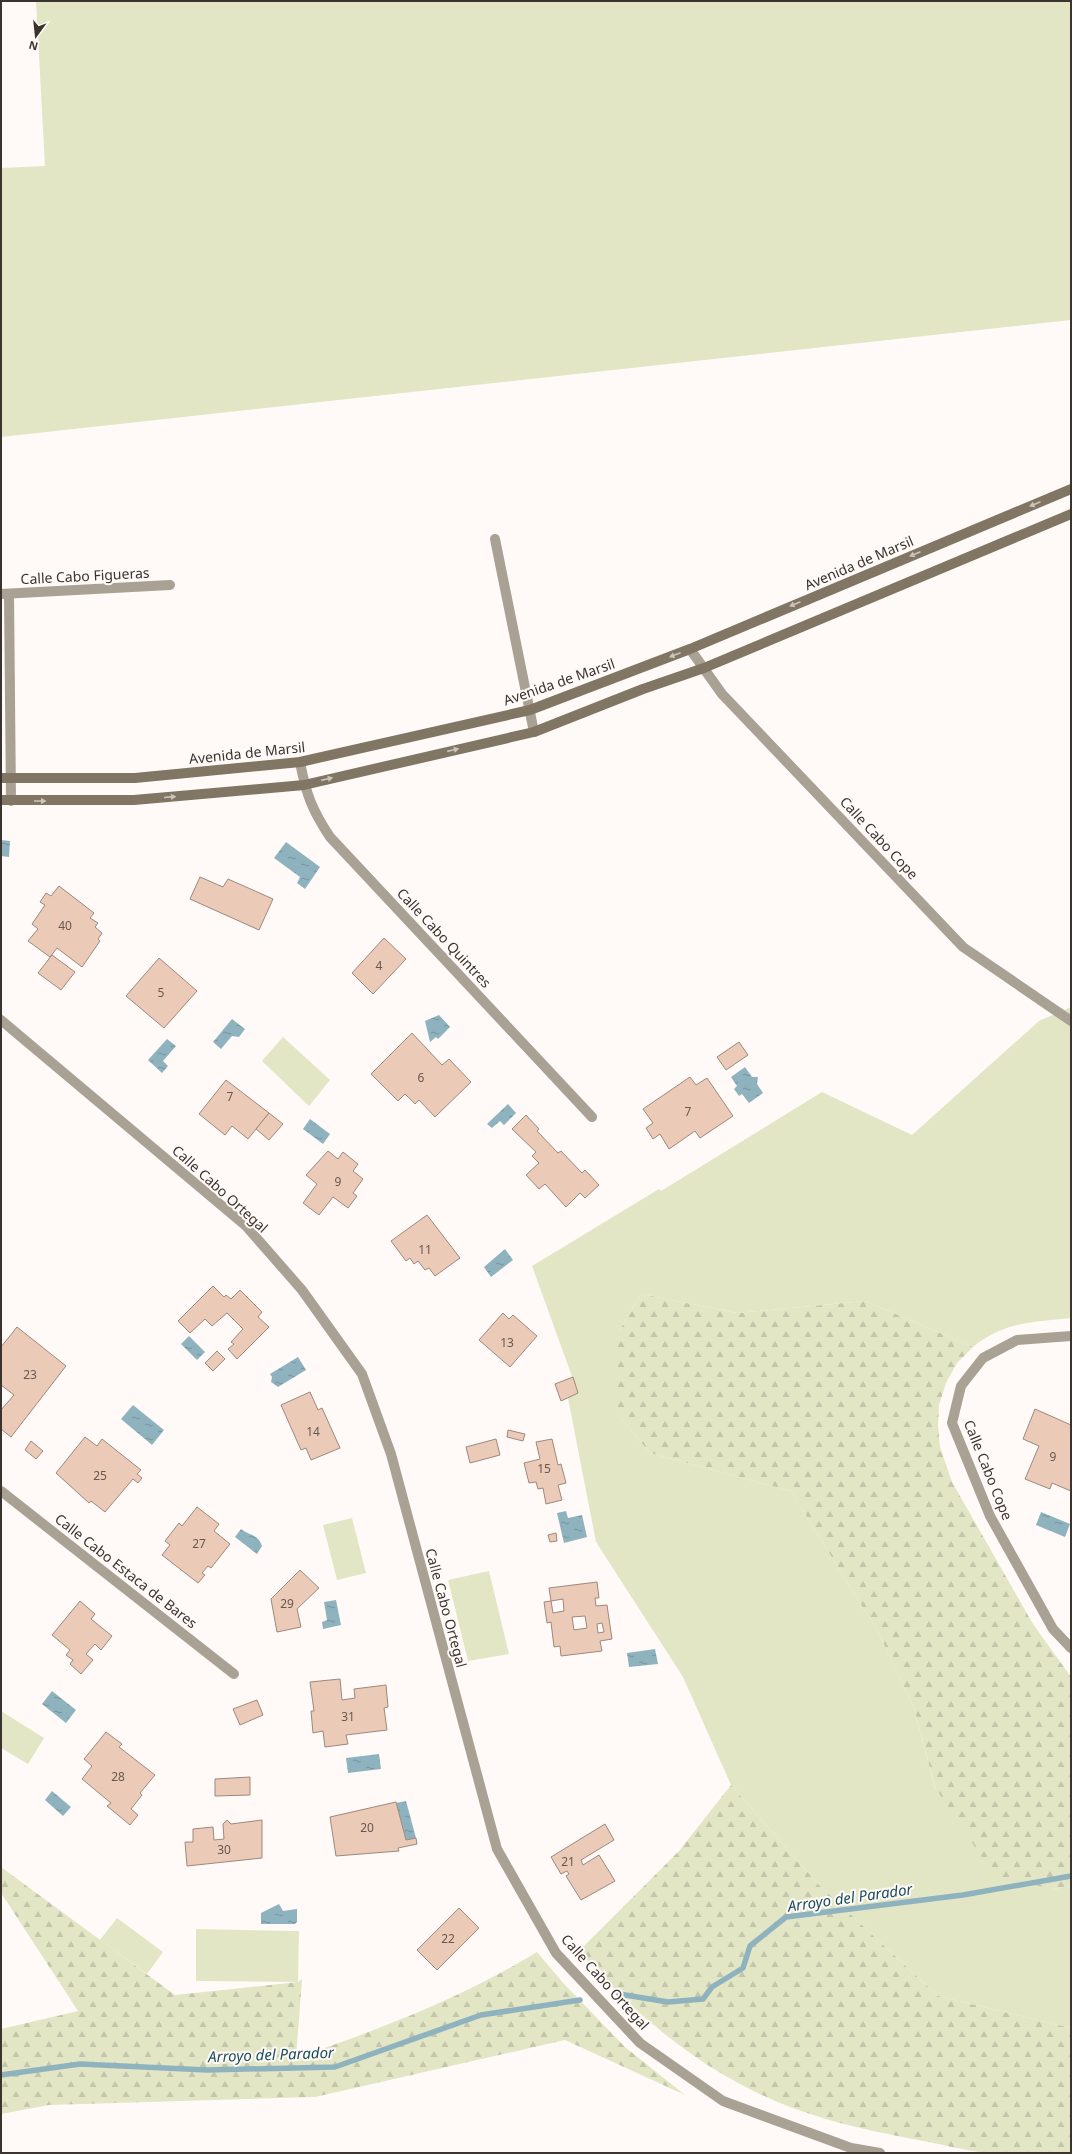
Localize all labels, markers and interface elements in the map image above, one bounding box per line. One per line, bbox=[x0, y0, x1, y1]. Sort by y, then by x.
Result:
north arrow bbox=[16, 16, 56, 56]
text: N bbox=[27, 38, 40, 55]
one-way arrow bbox=[1029, 501, 1041, 508]
street label: Avenida de Marsil bbox=[801, 531, 916, 594]
one-way arrow bbox=[909, 551, 921, 558]
street label: Calle Cabo Figueras bbox=[20, 563, 150, 588]
one-way arrow bbox=[789, 601, 801, 608]
one-way arrow bbox=[669, 652, 681, 658]
street label: Avenida de Marsil bbox=[501, 654, 617, 710]
street label: Avenida de Marsil bbox=[188, 737, 306, 768]
one-way arrow bbox=[447, 747, 460, 753]
one-way arrow bbox=[321, 776, 333, 782]
street label: Calle Cabo Cope bbox=[836, 792, 923, 883]
one-way arrow bbox=[164, 793, 176, 800]
one-way arrow bbox=[34, 798, 47, 804]
street label: Calle Cabo Quintres bbox=[393, 884, 496, 992]
house number: 40 bbox=[58, 917, 72, 934]
house number: 4 bbox=[376, 957, 383, 974]
house number: 5 bbox=[158, 984, 165, 1001]
house number: 6 bbox=[418, 1069, 425, 1086]
house number: 7 bbox=[227, 1088, 234, 1105]
house number: 7 bbox=[685, 1103, 692, 1120]
street label: Calle Cabo Ortegal bbox=[168, 1141, 272, 1237]
house number: 9 bbox=[335, 1173, 342, 1190]
house number: 11 bbox=[418, 1241, 432, 1258]
house number: 13 bbox=[500, 1334, 514, 1351]
house number: 23 bbox=[23, 1366, 37, 1383]
street label: Calle Cabo Cope bbox=[960, 1417, 1017, 1523]
house number: 14 bbox=[306, 1423, 320, 1440]
house number: 9 bbox=[1050, 1448, 1057, 1465]
house number: 15 bbox=[537, 1460, 551, 1477]
house number: 25 bbox=[93, 1467, 107, 1484]
street label: Calle Cabo Estaca de Bares bbox=[51, 1509, 202, 1632]
house number: 27 bbox=[192, 1535, 206, 1552]
street label: Calle Cabo Ortegal bbox=[421, 1546, 472, 1670]
house number: 29 bbox=[280, 1595, 294, 1612]
house number: 31 bbox=[341, 1708, 355, 1725]
house number: 28 bbox=[111, 1768, 125, 1785]
house number: 20 bbox=[360, 1819, 374, 1836]
house number: 30 bbox=[217, 1841, 231, 1858]
house number: 21 bbox=[561, 1853, 575, 1870]
water label: Arroyo del Parador bbox=[785, 1878, 915, 1916]
house number: 22 bbox=[441, 1930, 455, 1947]
street label: Calle Cabo Ortegal bbox=[557, 1930, 653, 2034]
water label: Arroyo del Parador bbox=[207, 2042, 335, 2066]

